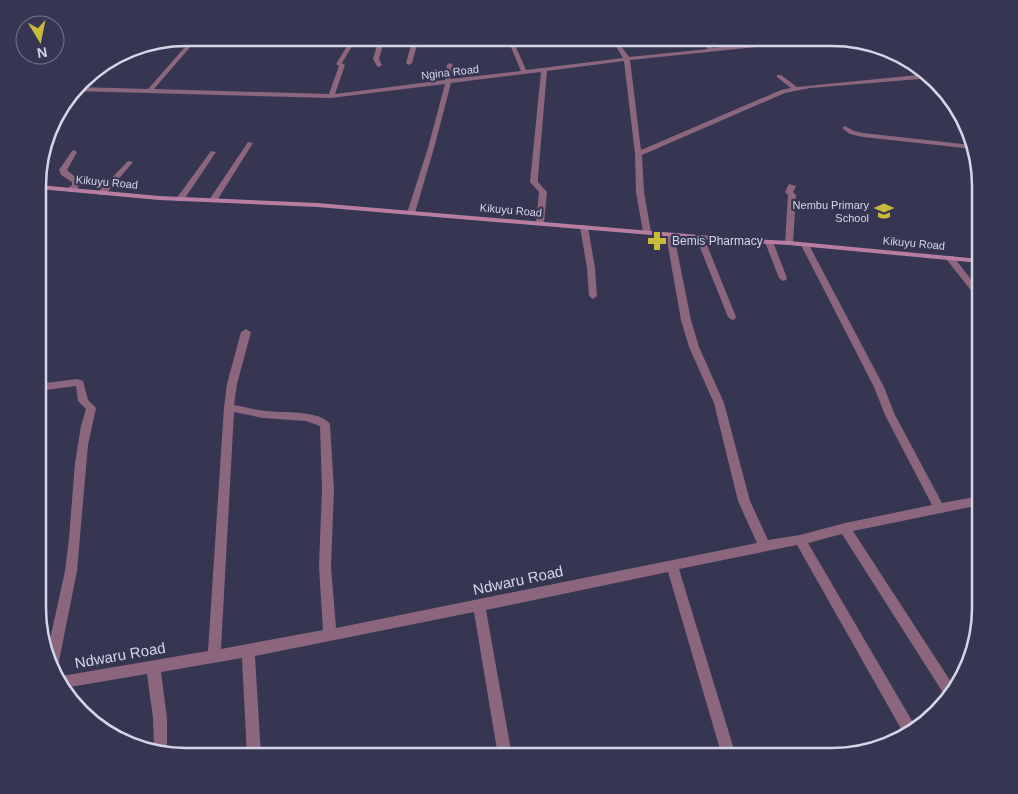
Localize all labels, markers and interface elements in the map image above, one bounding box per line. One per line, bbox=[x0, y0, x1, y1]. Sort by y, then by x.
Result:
north arrow bbox=[15, 15, 65, 65]
text: N bbox=[36, 44, 49, 62]
street label: Ngina Road bbox=[420, 63, 480, 81]
street label: Kikuyu Road bbox=[75, 173, 139, 191]
place label: Nembu Primary School bbox=[793, 199, 869, 224]
school or university icon: Nembu Primary School bbox=[873, 200, 895, 222]
street label: Kikuyu Road bbox=[479, 201, 543, 219]
pharmacy icon: Bemis Pharmacy bbox=[646, 230, 668, 252]
place label: Bemis Pharmacy bbox=[672, 234, 763, 248]
street label: Kikuyu Road bbox=[882, 234, 946, 252]
street label: Ndwaru Road bbox=[471, 562, 565, 598]
street label: Ndwaru Road bbox=[73, 639, 167, 671]

